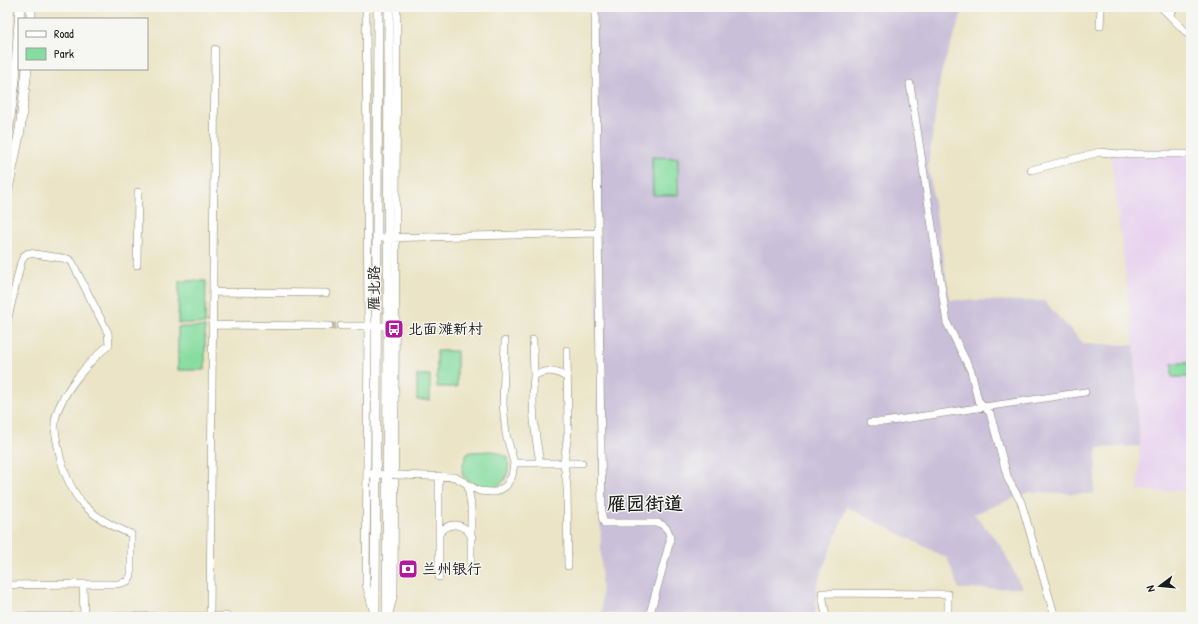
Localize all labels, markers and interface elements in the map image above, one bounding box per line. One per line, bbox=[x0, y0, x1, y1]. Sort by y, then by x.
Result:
legend bbox=[18, 18, 148, 70]
text: Road bbox=[54, 25, 74, 42]
text: Park bbox=[54, 45, 74, 62]
street label: 雁北路 bbox=[363, 265, 384, 311]
bus stop icon: 北面滩新村 bbox=[383, 318, 405, 340]
place label: 北面滩新村 bbox=[408, 318, 483, 339]
district label: 雁园街道 bbox=[607, 490, 683, 516]
bank icon: 兰州银行 bbox=[397, 558, 419, 580]
place label: 兰州银行 bbox=[422, 558, 482, 579]
north arrow bbox=[1140, 566, 1180, 606]
text: N bbox=[1143, 584, 1158, 594]

